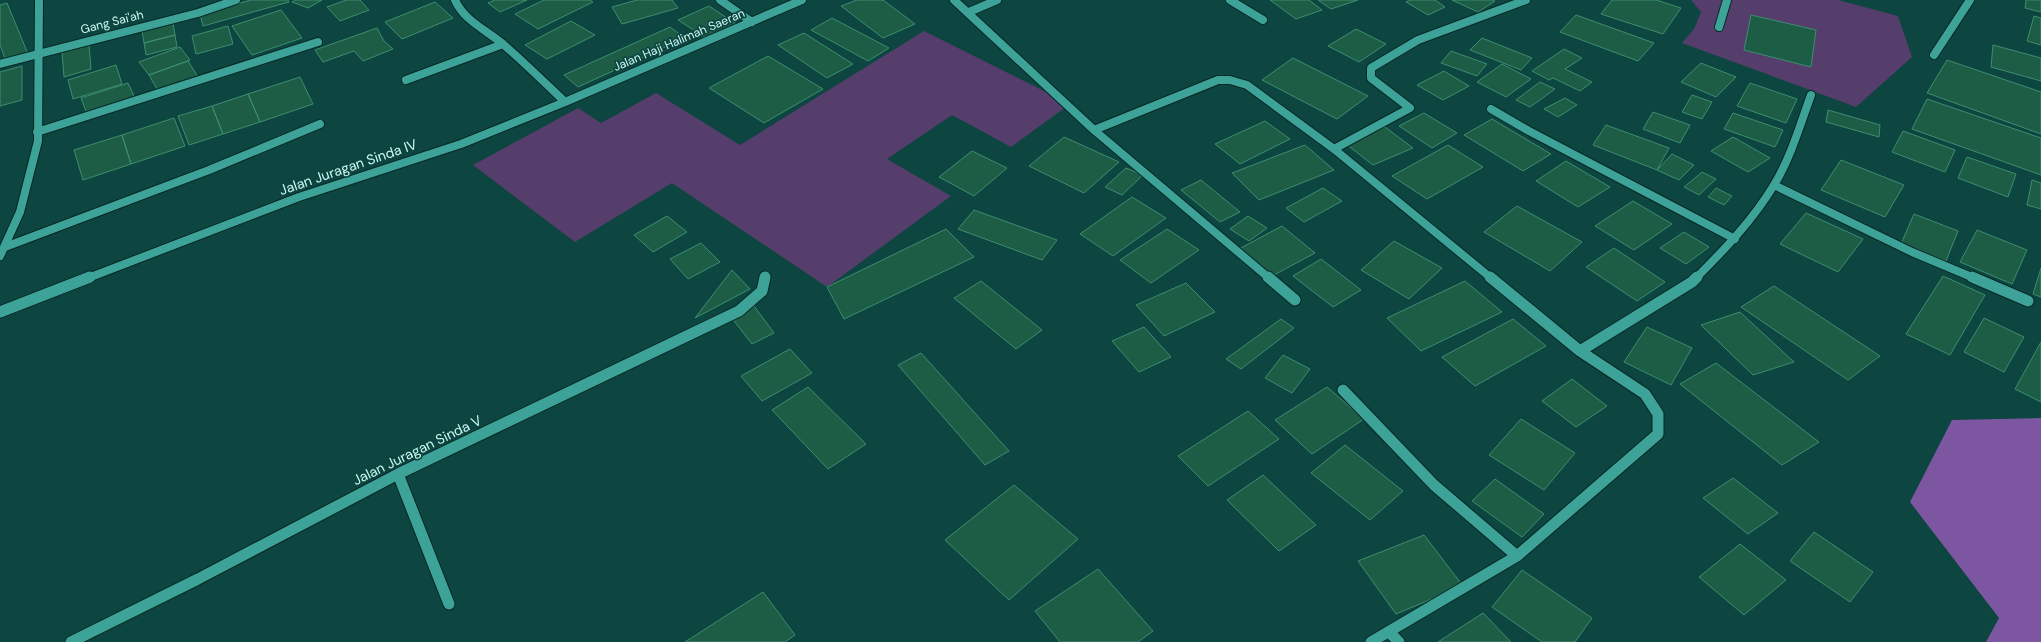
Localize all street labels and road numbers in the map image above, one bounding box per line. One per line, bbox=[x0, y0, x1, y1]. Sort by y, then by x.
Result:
street label: Jalan Haji Halimah Saeran bbox=[611, 5, 747, 75]
street label: Gang Sai'ah bbox=[79, 6, 145, 38]
street label: Jalan Juragan Sinda IV bbox=[277, 135, 420, 199]
street label: Jalan Juragan Sinda V bbox=[350, 411, 485, 489]

